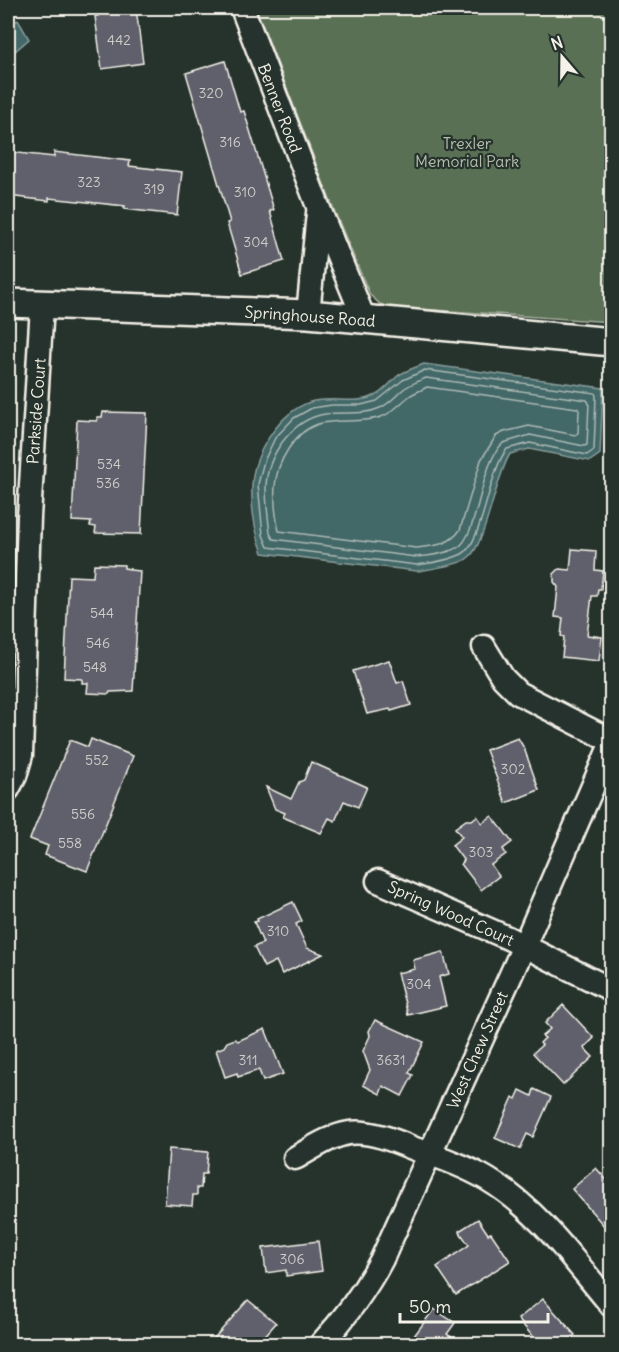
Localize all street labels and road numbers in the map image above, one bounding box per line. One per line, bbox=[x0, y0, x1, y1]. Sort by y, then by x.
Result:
street label: Benner Road bbox=[254, 60, 306, 156]
street label: Springhouse Road bbox=[244, 301, 376, 331]
street label: Parkside Court bbox=[22, 357, 50, 465]
street label: Spring Wood Court bbox=[385, 876, 518, 950]
street label: West Chew Street bbox=[442, 988, 512, 1112]

